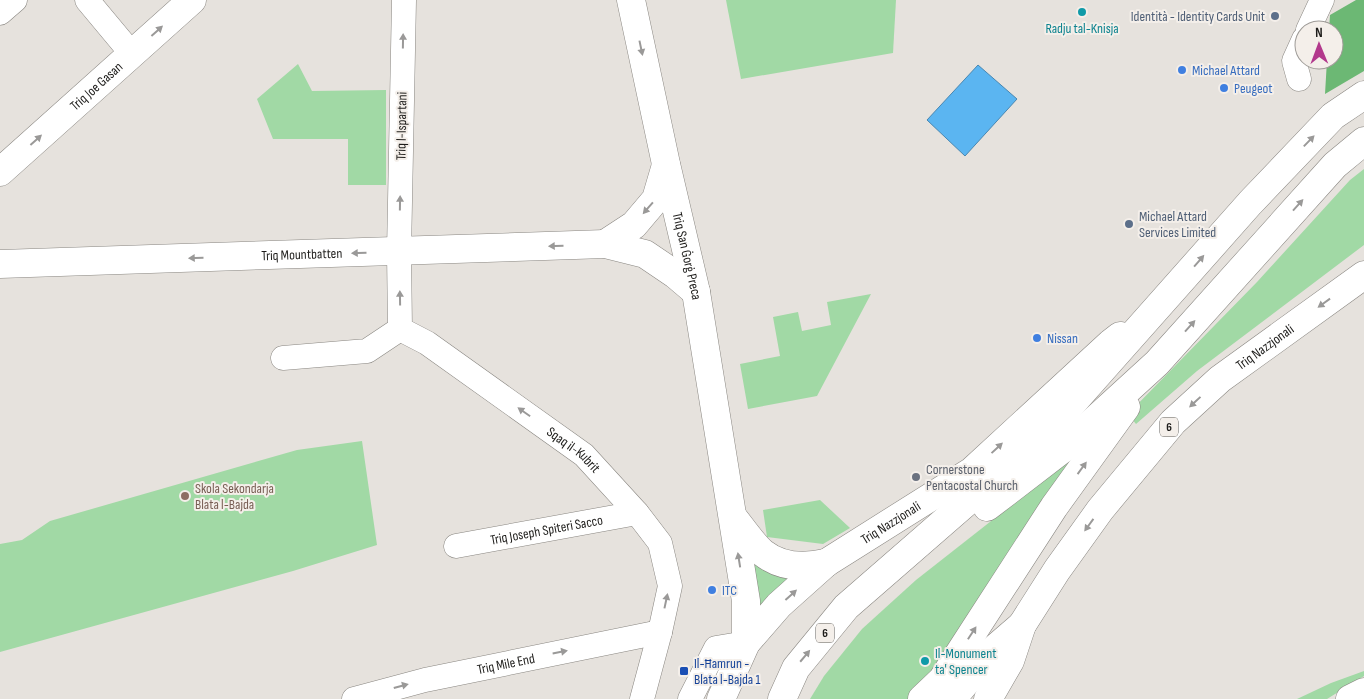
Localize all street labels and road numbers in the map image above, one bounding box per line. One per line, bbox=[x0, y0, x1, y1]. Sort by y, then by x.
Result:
street label: Triq Joe Gasan bbox=[67, 58, 126, 114]
street label: Triq l-Ispartani bbox=[392, 92, 411, 160]
street label: Triq San Ġorġ Preca bbox=[669, 210, 705, 301]
street label: Triq Mountbatten bbox=[261, 245, 343, 264]
street label: Triq Nazzjonali bbox=[1233, 321, 1297, 374]
road number: 6 bbox=[1160, 418, 1178, 437]
street label: Sqaq il-Kubrit bbox=[543, 423, 604, 476]
street label: Triq Nazzjonali bbox=[858, 498, 924, 548]
street label: Triq Joseph Spiteri Sacco bbox=[489, 511, 604, 549]
road number: 6 bbox=[816, 624, 834, 642]
street label: Triq Mile End bbox=[476, 650, 536, 678]

